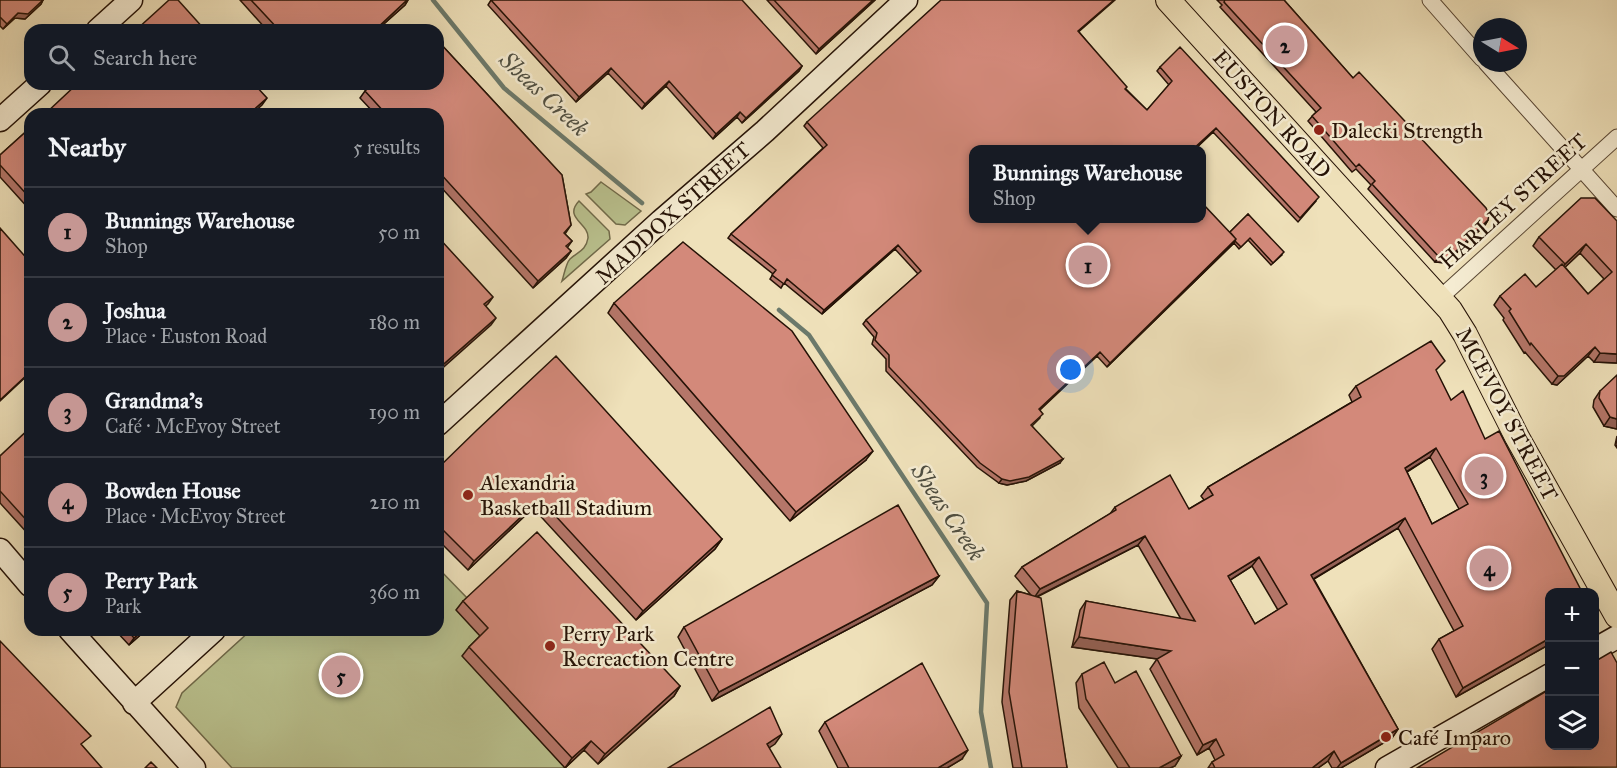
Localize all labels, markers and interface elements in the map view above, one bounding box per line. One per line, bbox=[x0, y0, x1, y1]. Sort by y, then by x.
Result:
north arrow bbox=[1473, 18, 1527, 72]
pin: 2 bbox=[1266, 22, 1304, 68]
search box bbox=[24, 24, 444, 90]
icon: search bbox=[45, 41, 78, 74]
text: Search here bbox=[93, 44, 197, 71]
water label: Sheas Creek bbox=[492, 44, 595, 143]
street label: EUSTON ROAD bbox=[1207, 44, 1337, 184]
place label: Dalecki Strength bbox=[1331, 117, 1483, 144]
marker: Dalecki Strength bbox=[1312, 123, 1326, 137]
street label: HARLEY STREET bbox=[1433, 127, 1593, 275]
text: Nearby bbox=[48, 131, 126, 163]
text: 5 results bbox=[353, 135, 420, 159]
street label: MADDOX STREET bbox=[590, 136, 756, 290]
popup bbox=[969, 145, 1206, 223]
text: Bunnings Warehouse bbox=[993, 159, 1182, 186]
text: Shop bbox=[993, 186, 1035, 210]
text: Bunnings Warehouse bbox=[105, 207, 295, 234]
text: 1 bbox=[64, 220, 71, 244]
text: 50 m bbox=[378, 220, 420, 244]
text: Shop bbox=[105, 234, 148, 258]
pin: 1 bbox=[1068, 242, 1108, 288]
text: Joshua bbox=[105, 297, 166, 324]
text: 2 bbox=[63, 310, 72, 334]
text: 180 m bbox=[369, 310, 420, 334]
street label: MCEVOY STREET bbox=[1450, 323, 1564, 505]
text: Place · Euston Road bbox=[105, 324, 267, 348]
your location bbox=[1056, 355, 1085, 384]
text: Grandma's bbox=[105, 387, 203, 414]
text: 3 bbox=[64, 400, 72, 424]
text: 190 m bbox=[369, 400, 420, 424]
text: Café · McEvoy Street bbox=[105, 414, 280, 438]
pin: 3 bbox=[1464, 454, 1504, 498]
water label: Sheas Creek bbox=[904, 457, 992, 567]
place label: Alexandria Basketball Stadium bbox=[479, 469, 653, 521]
text: Bowden House bbox=[105, 477, 241, 504]
marker: Alexandria Basketball Stadium bbox=[461, 488, 475, 502]
text: 4 bbox=[62, 490, 73, 514]
text: 210 m bbox=[370, 490, 420, 514]
text: Place · McEvoy Street bbox=[105, 504, 286, 528]
pin: 4 bbox=[1470, 546, 1508, 590]
text: Perry Park bbox=[105, 567, 198, 594]
text: 5 bbox=[63, 580, 72, 604]
text: 360 m bbox=[369, 580, 420, 604]
map controls bbox=[1545, 588, 1599, 750]
button: + bbox=[1545, 588, 1599, 642]
text: Park bbox=[105, 594, 141, 618]
place label: Perry Park Recreaction Centre bbox=[562, 620, 734, 672]
marker: Perry Park Recreaction Centre bbox=[543, 639, 557, 653]
button: − bbox=[1545, 642, 1599, 696]
pin: 5 bbox=[322, 652, 360, 698]
button: layers bbox=[1545, 696, 1599, 750]
place label: Café Imparo bbox=[1398, 724, 1511, 751]
marker: Café Imparo bbox=[1379, 730, 1393, 744]

